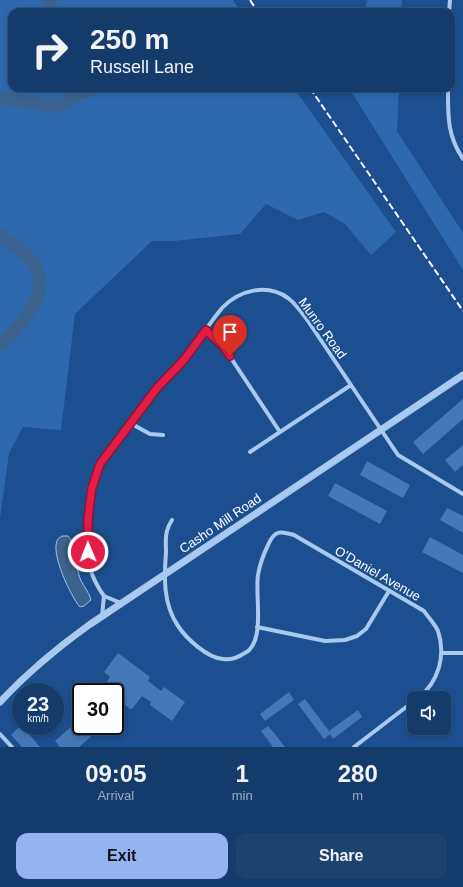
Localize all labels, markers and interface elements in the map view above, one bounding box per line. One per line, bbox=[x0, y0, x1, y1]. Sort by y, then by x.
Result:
icon: right bbox=[24, 24, 76, 76]
text: 250 m bbox=[90, 24, 169, 55]
text: Russell Lane bbox=[90, 57, 194, 77]
street label: Munro Road bbox=[296, 295, 350, 362]
pin bbox=[213, 315, 247, 356]
icon: arrive bbox=[219, 321, 241, 343]
street label: Casho Mill Road bbox=[177, 491, 264, 556]
position arrow bbox=[67, 531, 109, 573]
street label: O'Daniel Avenue bbox=[332, 543, 423, 604]
speed limit sign: 30 bbox=[72, 683, 124, 735]
map controls bbox=[407, 691, 451, 735]
button: sound bbox=[407, 691, 451, 735]
text: 23 bbox=[27, 693, 49, 715]
text: km/h bbox=[27, 713, 49, 724]
text: 09:05 bbox=[85, 760, 147, 787]
text: 1 bbox=[235, 760, 249, 787]
text: 280 bbox=[338, 760, 378, 787]
text: Arrival bbox=[97, 788, 134, 803]
text: min bbox=[232, 788, 253, 803]
text: m bbox=[352, 788, 363, 803]
button: Exit bbox=[16, 833, 228, 879]
button: Share bbox=[236, 833, 447, 879]

